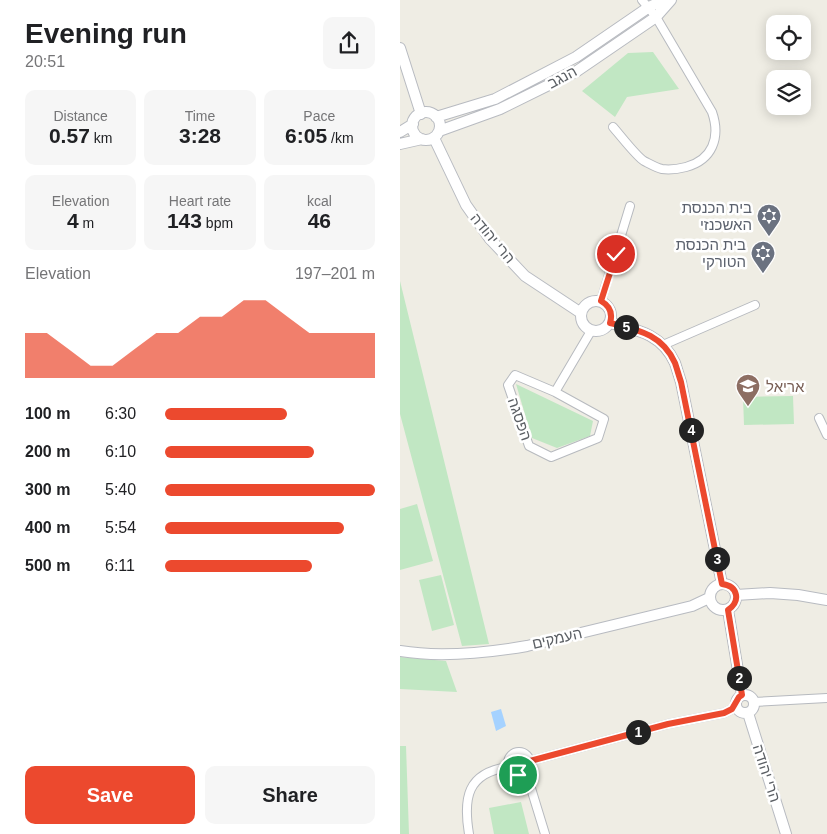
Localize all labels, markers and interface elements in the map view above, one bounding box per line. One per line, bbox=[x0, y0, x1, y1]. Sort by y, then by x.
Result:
map controls bbox=[766, 15, 811, 115]
button: locate bbox=[766, 15, 811, 60]
button: share bbox=[323, 17, 375, 69]
text: Evening run bbox=[25, 18, 187, 49]
text: 20:51 bbox=[25, 53, 65, 70]
street label: הנגב bbox=[544, 62, 580, 92]
button: layers bbox=[766, 70, 811, 115]
text: Distance bbox=[53, 108, 108, 124]
text: Time bbox=[185, 108, 215, 124]
text: Pace bbox=[303, 108, 335, 124]
text: 0.57 bbox=[49, 124, 90, 147]
text: 3:28 bbox=[179, 124, 221, 147]
text: 6:05 bbox=[285, 124, 327, 147]
text: km bbox=[90, 130, 112, 146]
text: /km bbox=[327, 130, 354, 146]
text: Elevation bbox=[52, 193, 109, 209]
text: Heart rate bbox=[169, 193, 231, 209]
text: kcal bbox=[307, 193, 332, 209]
place label: בית הכנסת האשכנזי bbox=[682, 199, 752, 233]
synagogue icon: בית הכנסת האשכנזי bbox=[756, 203, 782, 237]
text: 4 bbox=[67, 209, 79, 232]
text: 143 bbox=[167, 209, 202, 232]
text: 46 bbox=[308, 209, 331, 232]
street label: הרי יהודה bbox=[467, 210, 519, 266]
text: m bbox=[79, 215, 94, 231]
text: bpm bbox=[202, 215, 233, 231]
pin bbox=[595, 233, 637, 275]
place label: בית הכנסת הטורקי bbox=[676, 236, 746, 270]
icon: check bbox=[602, 240, 630, 268]
synagogue icon: בית הכנסת הטורקי bbox=[750, 240, 776, 274]
text: Elevation bbox=[25, 265, 91, 282]
text: 197–201 m bbox=[295, 265, 375, 282]
pin: 5 bbox=[614, 314, 638, 340]
text: 5 bbox=[623, 319, 630, 335]
school or university icon: אריאל bbox=[735, 373, 761, 407]
place label: אריאל bbox=[766, 378, 805, 395]
street label: הפסגה bbox=[505, 395, 535, 443]
text: 100 m bbox=[25, 405, 70, 422]
text: 6:30 bbox=[105, 405, 136, 422]
pin: 4 bbox=[678, 418, 704, 442]
text: 4 bbox=[688, 422, 695, 438]
text: 200 m bbox=[25, 443, 70, 460]
text: 6:10 bbox=[105, 443, 136, 460]
text: 300 m bbox=[25, 481, 70, 498]
text: 5:40 bbox=[105, 481, 136, 498]
text: 400 m bbox=[25, 519, 70, 536]
text: 5:54 bbox=[105, 519, 136, 536]
pin: 3 bbox=[704, 546, 730, 572]
text: 3 bbox=[714, 551, 721, 567]
text: 500 m bbox=[25, 557, 70, 574]
text: 6:11 bbox=[105, 557, 135, 574]
street label: העמקים bbox=[530, 624, 584, 652]
pin: 2 bbox=[726, 666, 752, 690]
text: 2 bbox=[736, 670, 743, 686]
pin: 1 bbox=[626, 720, 650, 744]
text: 1 bbox=[635, 724, 642, 740]
street label: הרי יהודה bbox=[750, 742, 784, 804]
pin bbox=[497, 754, 539, 796]
icon: arrive bbox=[504, 761, 532, 789]
button: Save bbox=[25, 766, 195, 824]
button: Share bbox=[205, 766, 375, 824]

